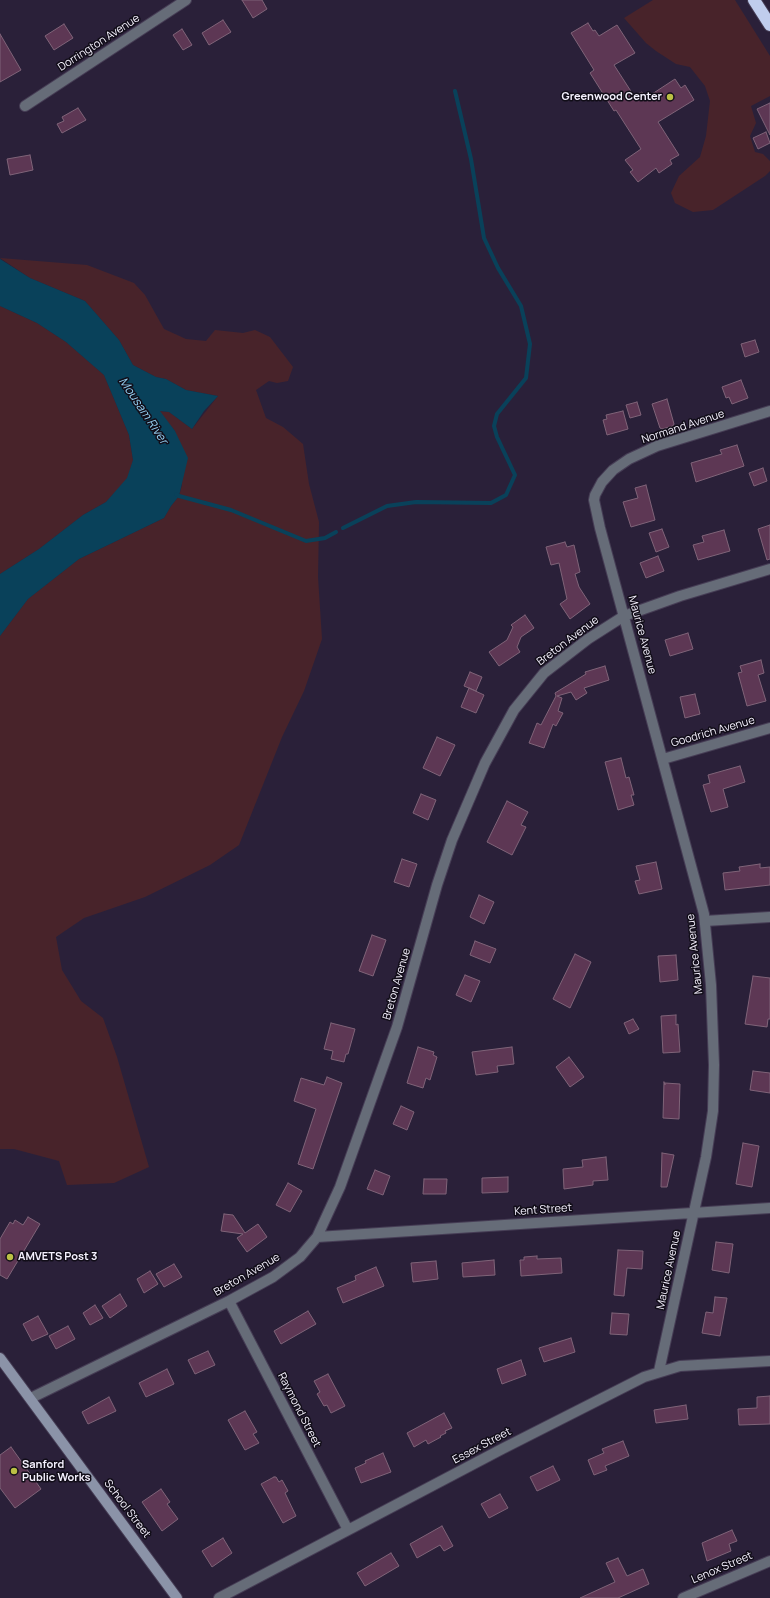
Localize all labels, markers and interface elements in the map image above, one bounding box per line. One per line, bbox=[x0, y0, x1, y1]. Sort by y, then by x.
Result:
street label: Dorrington Avenue bbox=[56, 12, 142, 74]
place label: Greenwood Center bbox=[562, 90, 662, 104]
marker: Greenwood Center bbox=[665, 92, 675, 102]
water label: Mousam River bbox=[115, 375, 171, 447]
street label: Normand Avenue bbox=[640, 407, 726, 447]
street label: Maurice Avenue bbox=[625, 594, 659, 676]
street label: Breton Avenue bbox=[534, 613, 602, 669]
street label: Goodrich Avenue bbox=[670, 714, 756, 750]
street label: Maurice Avenue bbox=[684, 913, 706, 995]
street label: Breton Avenue bbox=[380, 947, 414, 1021]
street label: Kent Street bbox=[514, 1201, 572, 1219]
street label: Maurice Avenue bbox=[654, 1229, 684, 1311]
place label: AMVETS Post 3 bbox=[18, 1250, 97, 1264]
street label: Breton Avenue bbox=[212, 1251, 282, 1299]
marker: AMVETS Post 3 bbox=[5, 1252, 15, 1262]
street label: Raymond Street bbox=[275, 1371, 323, 1449]
street label: Essex Street bbox=[450, 1425, 514, 1467]
place label: Sanford Public Works bbox=[22, 1458, 90, 1484]
marker: Sanford Public Works bbox=[9, 1466, 19, 1476]
street label: School Street bbox=[101, 1477, 153, 1541]
street label: Lenox Street bbox=[689, 1549, 755, 1587]

